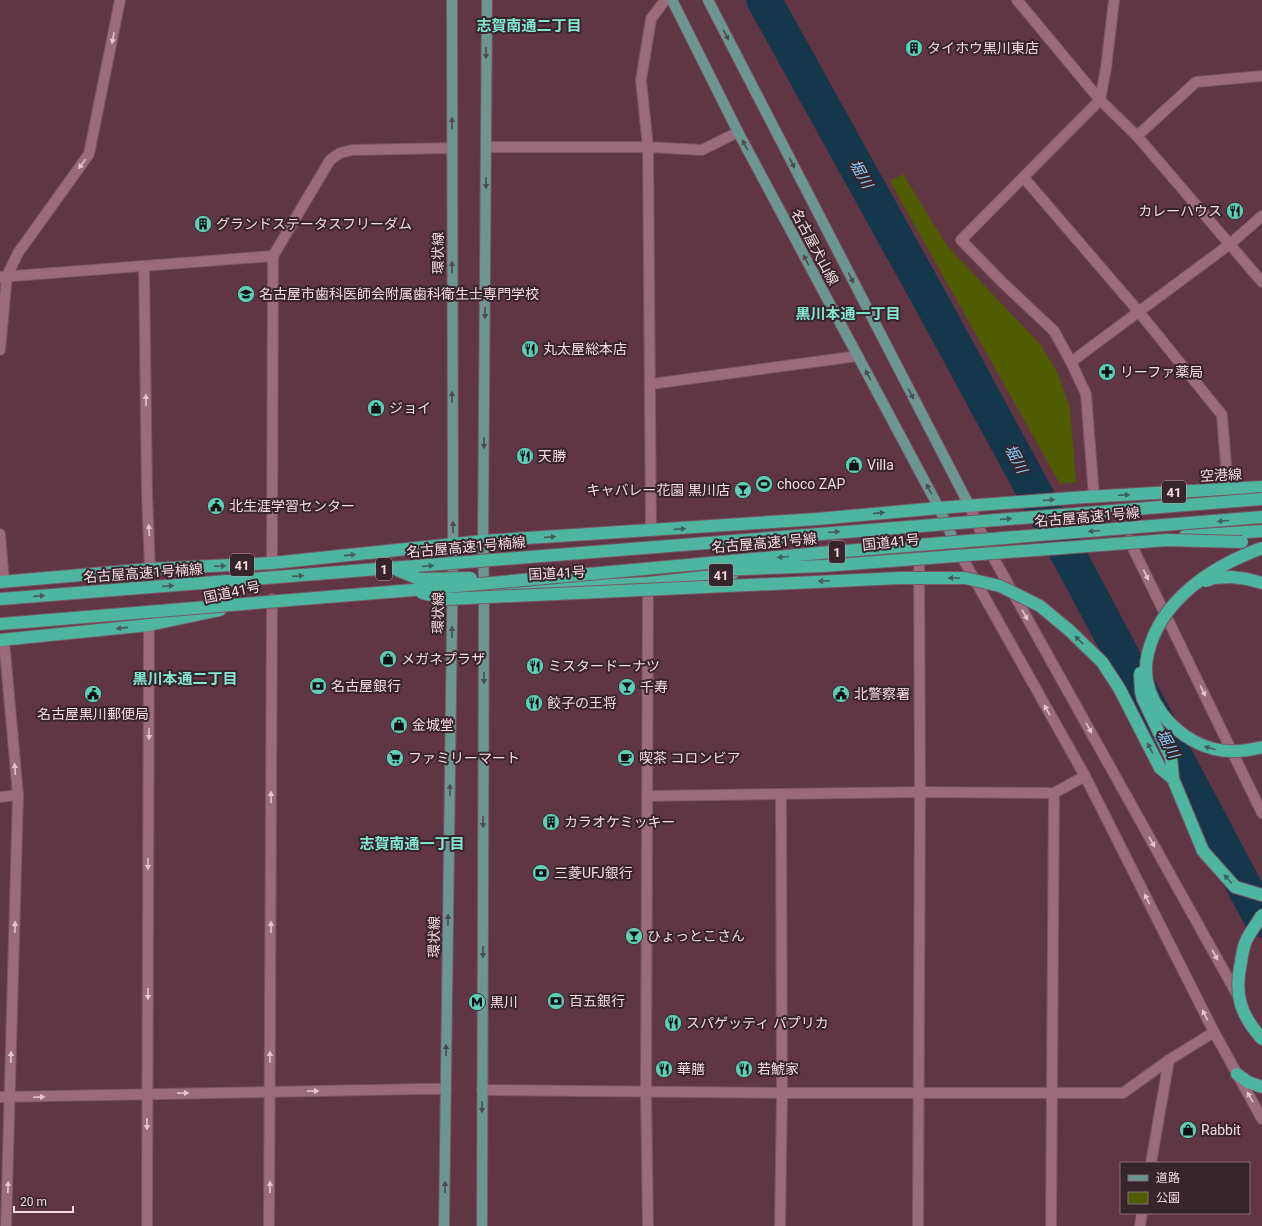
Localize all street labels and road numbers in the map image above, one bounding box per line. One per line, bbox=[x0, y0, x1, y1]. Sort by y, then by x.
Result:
street label: 名古屋犬山線 bbox=[788, 206, 842, 288]
street label: 環状線 bbox=[430, 232, 446, 274]
street label: 空港線 bbox=[1200, 466, 1242, 484]
road number: 41 bbox=[1162, 481, 1186, 503]
street label: 名古屋高速1号線 bbox=[1034, 504, 1140, 530]
street label: 名古屋高速1号線 bbox=[711, 530, 817, 556]
street label: 国道41号 bbox=[861, 531, 921, 553]
street label: 名古屋高速1号楠線 bbox=[406, 534, 526, 560]
road number: 1 bbox=[829, 541, 845, 563]
road number: 41 bbox=[230, 554, 254, 576]
road number: 1 bbox=[376, 558, 392, 580]
street label: 名古屋高速1号楠線 bbox=[83, 561, 203, 585]
street label: 国道41号 bbox=[528, 563, 586, 583]
road number: 41 bbox=[709, 564, 733, 586]
street label: 国道41号 bbox=[202, 578, 262, 606]
street label: 環状線 bbox=[430, 592, 446, 634]
street label: 環状線 bbox=[426, 916, 442, 958]

